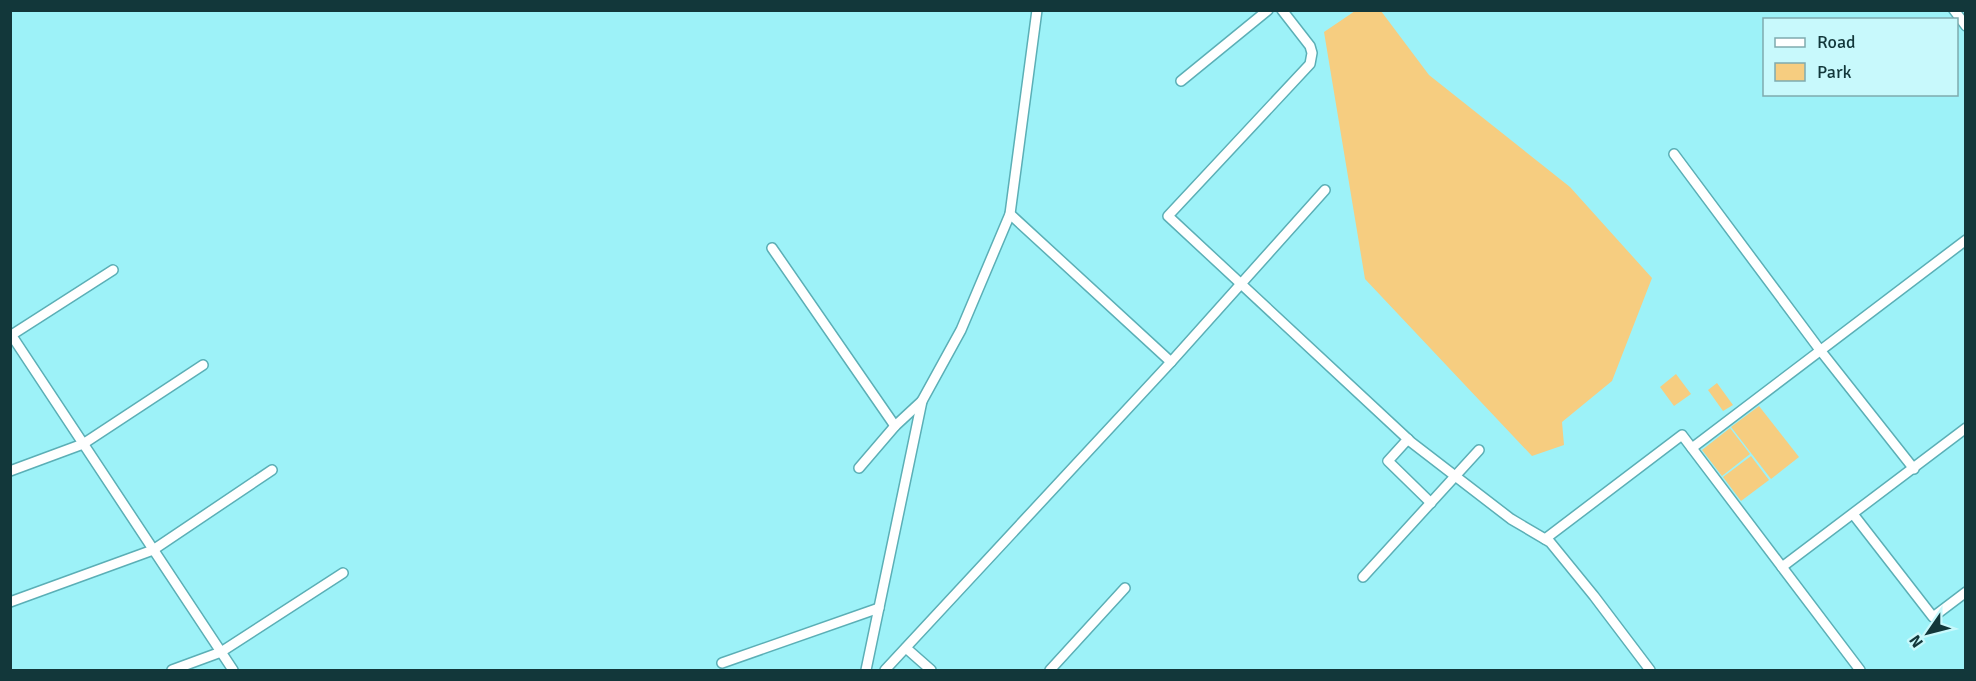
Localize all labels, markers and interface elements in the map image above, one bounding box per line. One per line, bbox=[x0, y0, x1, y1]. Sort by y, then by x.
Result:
legend bbox=[1763, 18, 1958, 96]
text: Road bbox=[1817, 31, 1856, 53]
text: Park bbox=[1817, 61, 1852, 83]
north arrow bbox=[1898, 603, 1958, 663]
text: N bbox=[1905, 631, 1928, 651]

